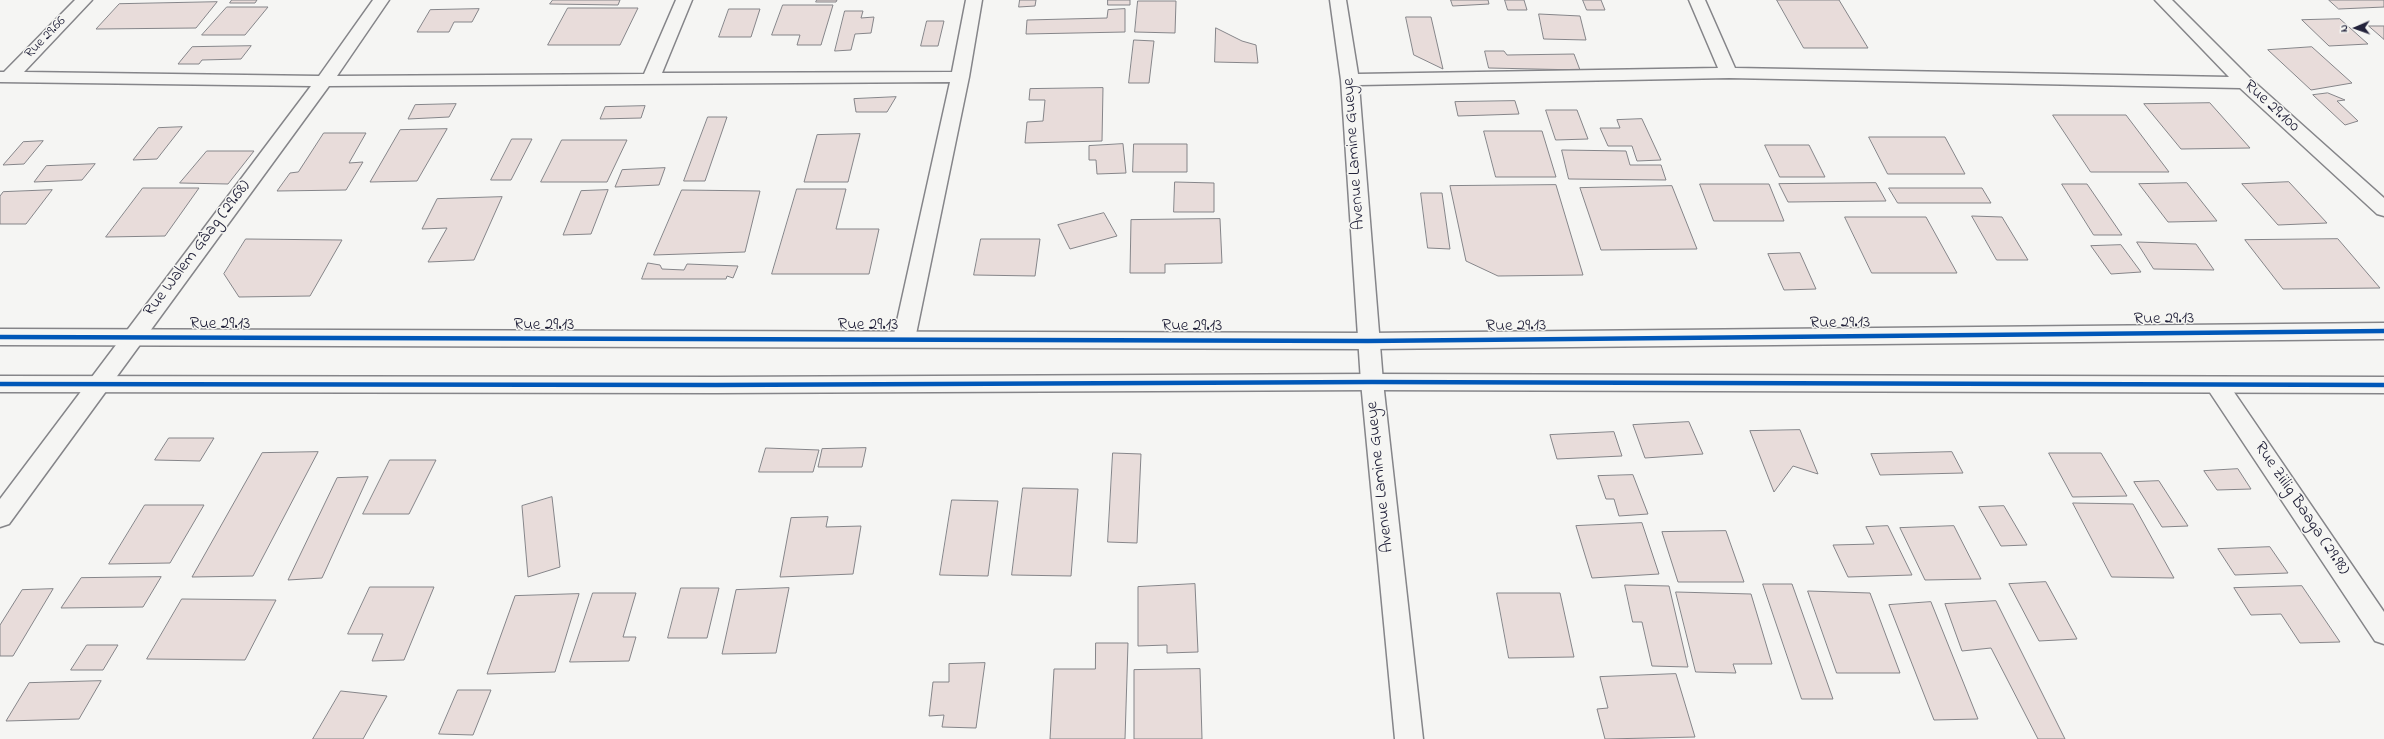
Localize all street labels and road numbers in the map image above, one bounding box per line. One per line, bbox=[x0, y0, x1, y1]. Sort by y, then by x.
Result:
street label: Rue 29.66 bbox=[22, 14, 70, 62]
street label: Avenue Lamine Gueye bbox=[1340, 77, 1370, 231]
street label: Rue 29.100 bbox=[2239, 77, 2303, 137]
street label: Rue Walem Gâag (29.68) bbox=[140, 177, 256, 321]
street label: Rue 29.13 bbox=[2134, 309, 2194, 331]
street label: Rue 29.13 bbox=[1810, 313, 1870, 335]
street label: Rue 29.13 bbox=[190, 315, 250, 335]
street label: Rue 29.13 bbox=[514, 316, 574, 336]
street label: Rue 29.13 bbox=[838, 316, 898, 336]
street label: Rue 29.13 bbox=[1486, 316, 1546, 338]
street label: Rue 29.13 bbox=[1162, 317, 1222, 337]
street label: Avenue Lamine Gueye bbox=[1363, 400, 1399, 554]
street label: Rue Ziilig Baaga (29.98) bbox=[2249, 439, 2353, 579]

